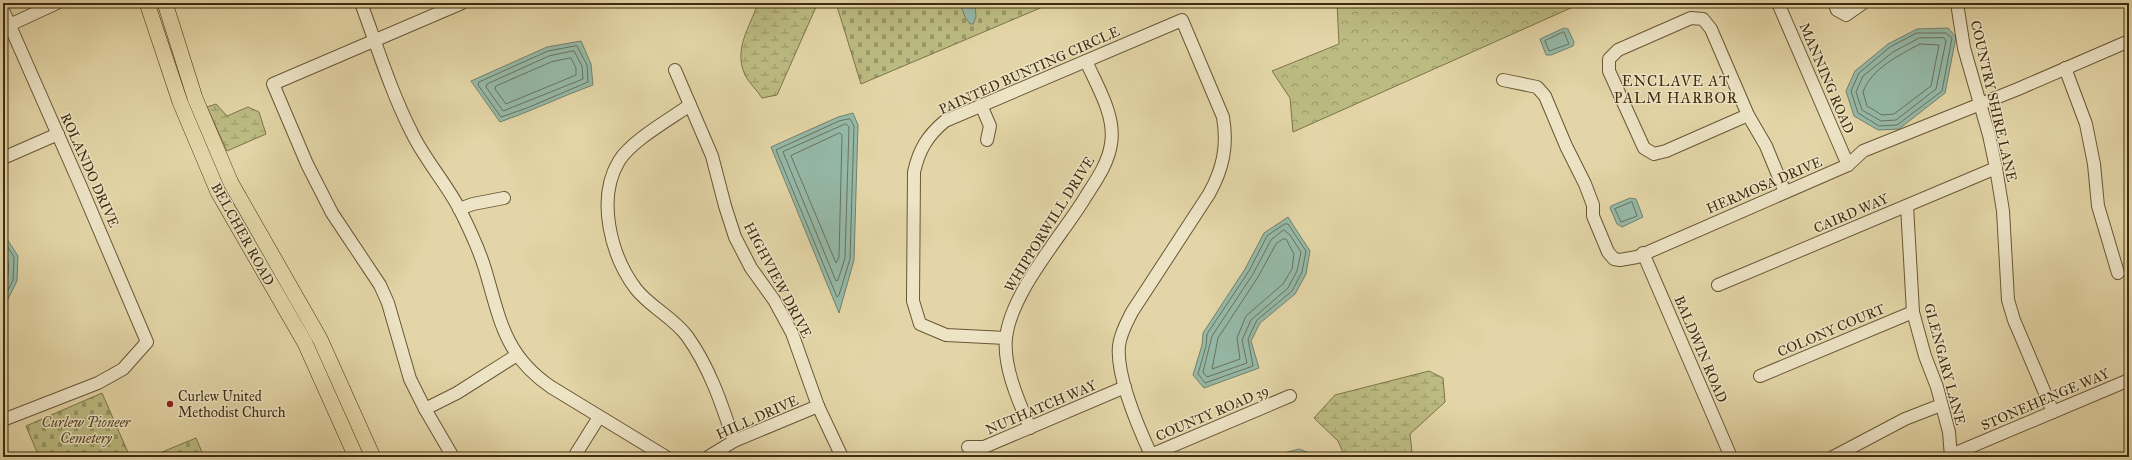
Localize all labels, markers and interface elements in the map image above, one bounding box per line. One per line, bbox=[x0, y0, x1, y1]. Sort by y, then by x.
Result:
street label: COUNTRY SHIRE LANE bbox=[1967, 19, 2020, 184]
street label: MANNING ROAD bbox=[1795, 20, 1858, 136]
street label: PAINTED BUNTING CIRCLE bbox=[936, 23, 1122, 118]
district label: ENCLAVE AT PALM HARBOR bbox=[1614, 72, 1738, 107]
street label: ROLANDO DRIVE bbox=[57, 110, 122, 230]
street label: WHIPPORWILL DRIVE bbox=[1001, 153, 1098, 295]
street label: HERMOSA DRIVE bbox=[1704, 153, 1825, 217]
street label: BELCHER ROAD bbox=[207, 180, 278, 288]
street label: CAIRD WAY bbox=[1811, 190, 1892, 237]
street label: HIGHVIEW DRIVE bbox=[740, 219, 815, 341]
street label: BALDWIN ROAD bbox=[1670, 293, 1731, 405]
street label: COLONY COURT bbox=[1775, 300, 1888, 361]
street label: GLENGARY LANE bbox=[1920, 301, 1969, 427]
street label: STONEHENGE WAY bbox=[1978, 364, 2113, 434]
street label: NUTHATCH WAY bbox=[983, 376, 1100, 438]
street label: COUNTY ROAD 39 bbox=[1153, 382, 1271, 445]
place label: Curlew United Methodist Church bbox=[178, 388, 286, 421]
street label: HILL DRIVE bbox=[713, 392, 801, 443]
marker: Curlew United Methodist Church bbox=[165, 399, 175, 409]
park label: Curlew Pioneer Cemetery bbox=[42, 414, 132, 447]

